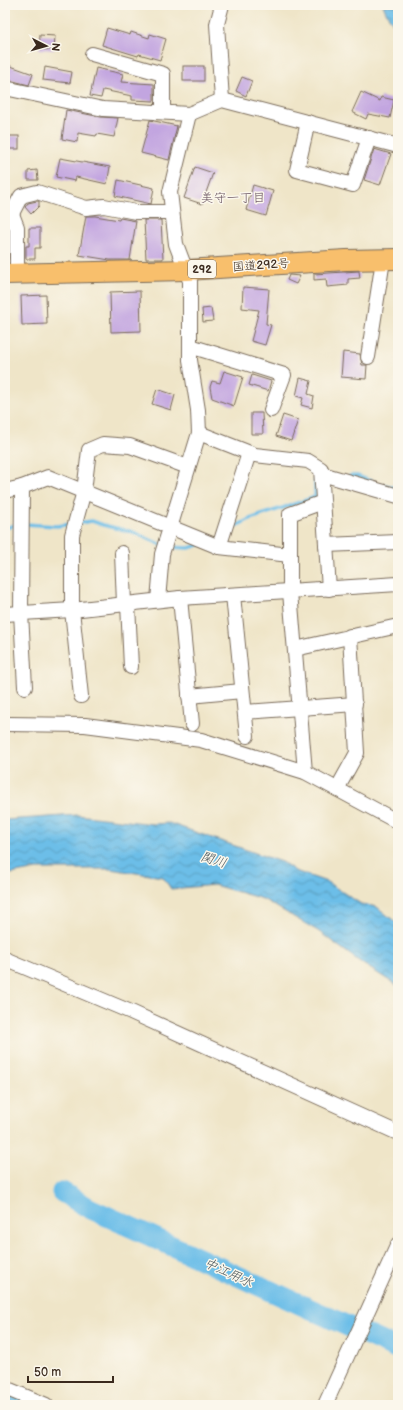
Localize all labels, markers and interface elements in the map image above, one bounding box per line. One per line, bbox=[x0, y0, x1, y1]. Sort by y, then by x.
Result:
north arrow bbox=[26, 26, 66, 66]
text: N bbox=[49, 42, 62, 52]
district label: 美守一丁目 bbox=[200, 190, 266, 206]
street label: 国道292号 bbox=[232, 256, 290, 275]
road number: 292 bbox=[188, 260, 216, 278]
water label: 関川 bbox=[199, 848, 229, 872]
water label: 中江用水 bbox=[202, 1255, 256, 1291]
scale bar bbox=[28, 1358, 113, 1384]
text: 50 m bbox=[34, 1365, 61, 1380]

